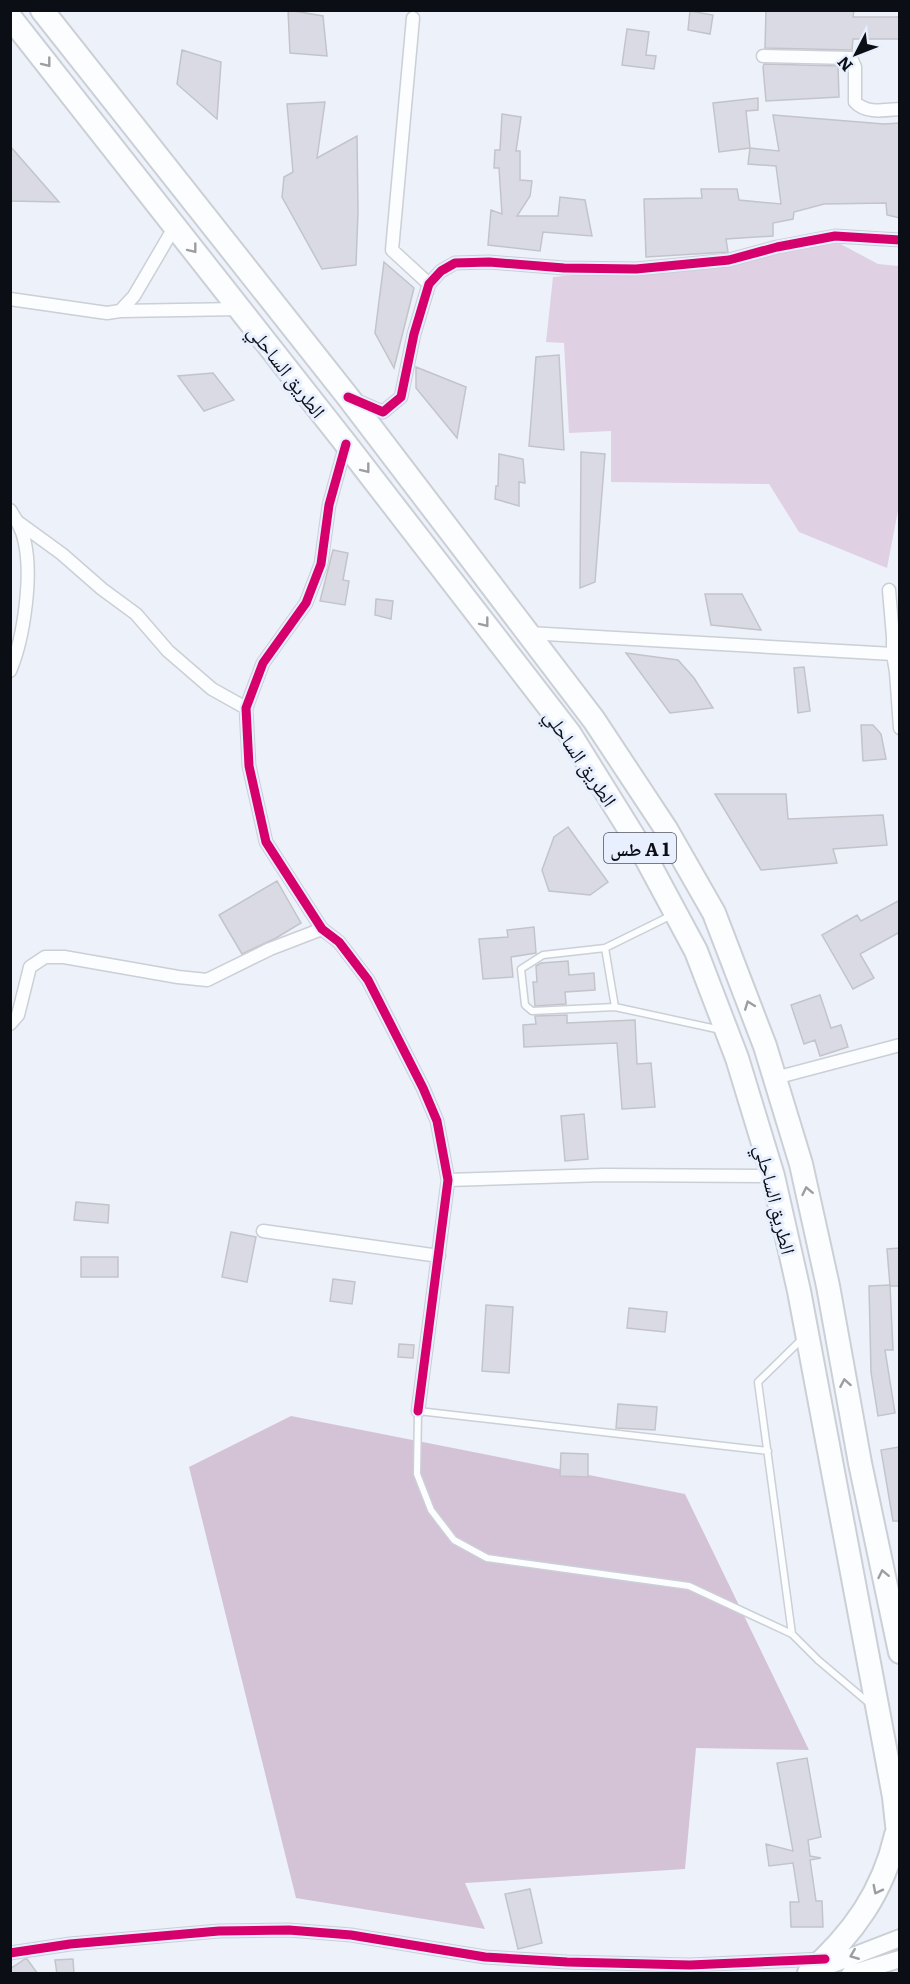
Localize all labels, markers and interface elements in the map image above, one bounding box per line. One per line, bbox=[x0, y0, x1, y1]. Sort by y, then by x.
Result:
north arrow bbox=[826, 24, 886, 84]
text: N bbox=[831, 52, 858, 78]
one-way arrow bbox=[39, 56, 50, 67]
one-way arrow bbox=[186, 243, 197, 254]
street label: الطريق الساحلي bbox=[239, 317, 334, 425]
one-way arrow bbox=[358, 462, 369, 473]
one-way arrow bbox=[477, 617, 488, 628]
street label: الطريق الساحلي bbox=[536, 702, 626, 814]
road number: طس A 1 bbox=[604, 833, 676, 863]
one-way arrow bbox=[744, 1001, 756, 1012]
street label: الطريق الساحلي bbox=[746, 1141, 805, 1258]
one-way arrow bbox=[801, 1187, 814, 1197]
one-way arrow bbox=[840, 1378, 852, 1387]
one-way arrow bbox=[877, 1569, 890, 1579]
one-way arrow bbox=[873, 1883, 884, 1894]
one-way arrow bbox=[849, 1948, 860, 1960]

